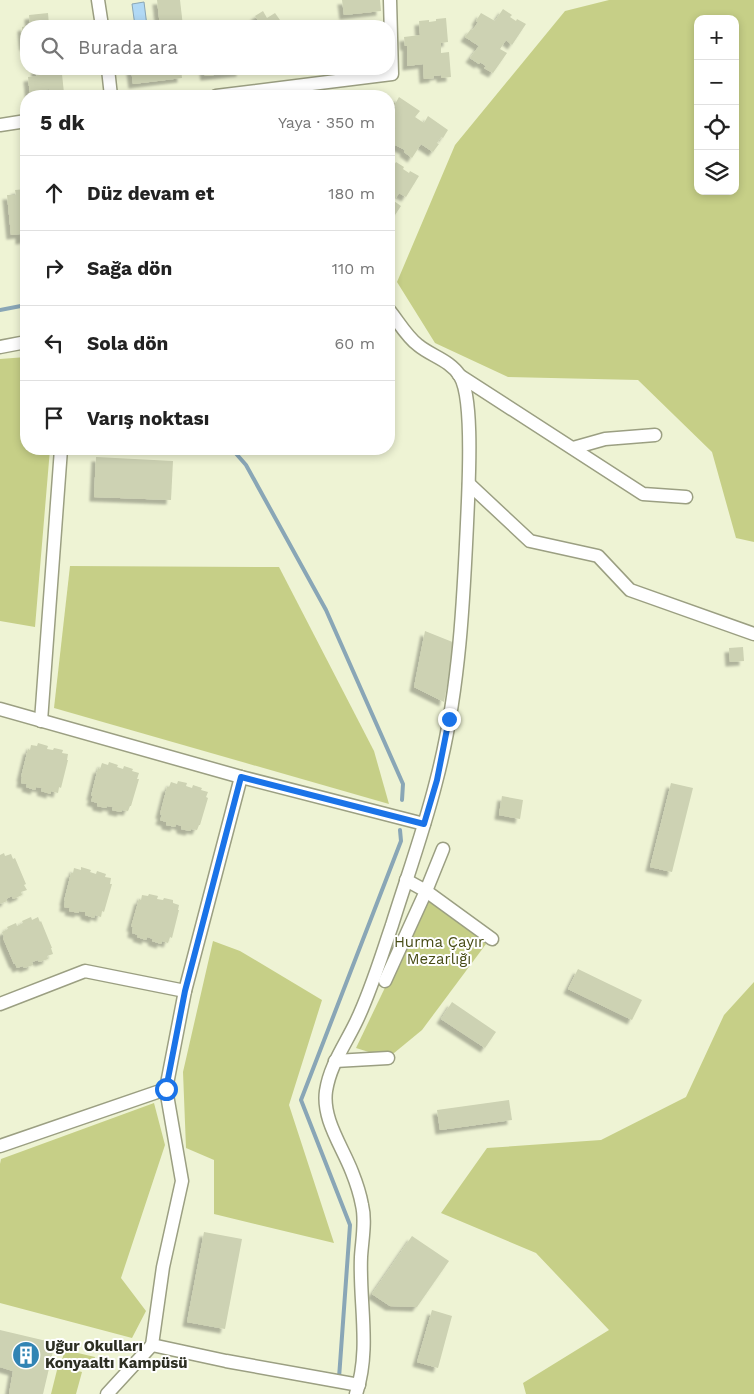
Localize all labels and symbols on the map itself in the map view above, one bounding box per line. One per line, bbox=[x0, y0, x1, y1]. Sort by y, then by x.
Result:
route end bbox=[438, 708, 461, 731]
park label: Hurma Çayır Mezarlığı bbox=[394, 933, 484, 968]
route start bbox=[155, 1078, 178, 1101]
place label: Uğur Okulları Konyaaltı Kampüsü bbox=[45, 1337, 188, 1372]
building icon: Uğur Okulları Konyaaltı Kampüsü bbox=[11, 1340, 41, 1370]

